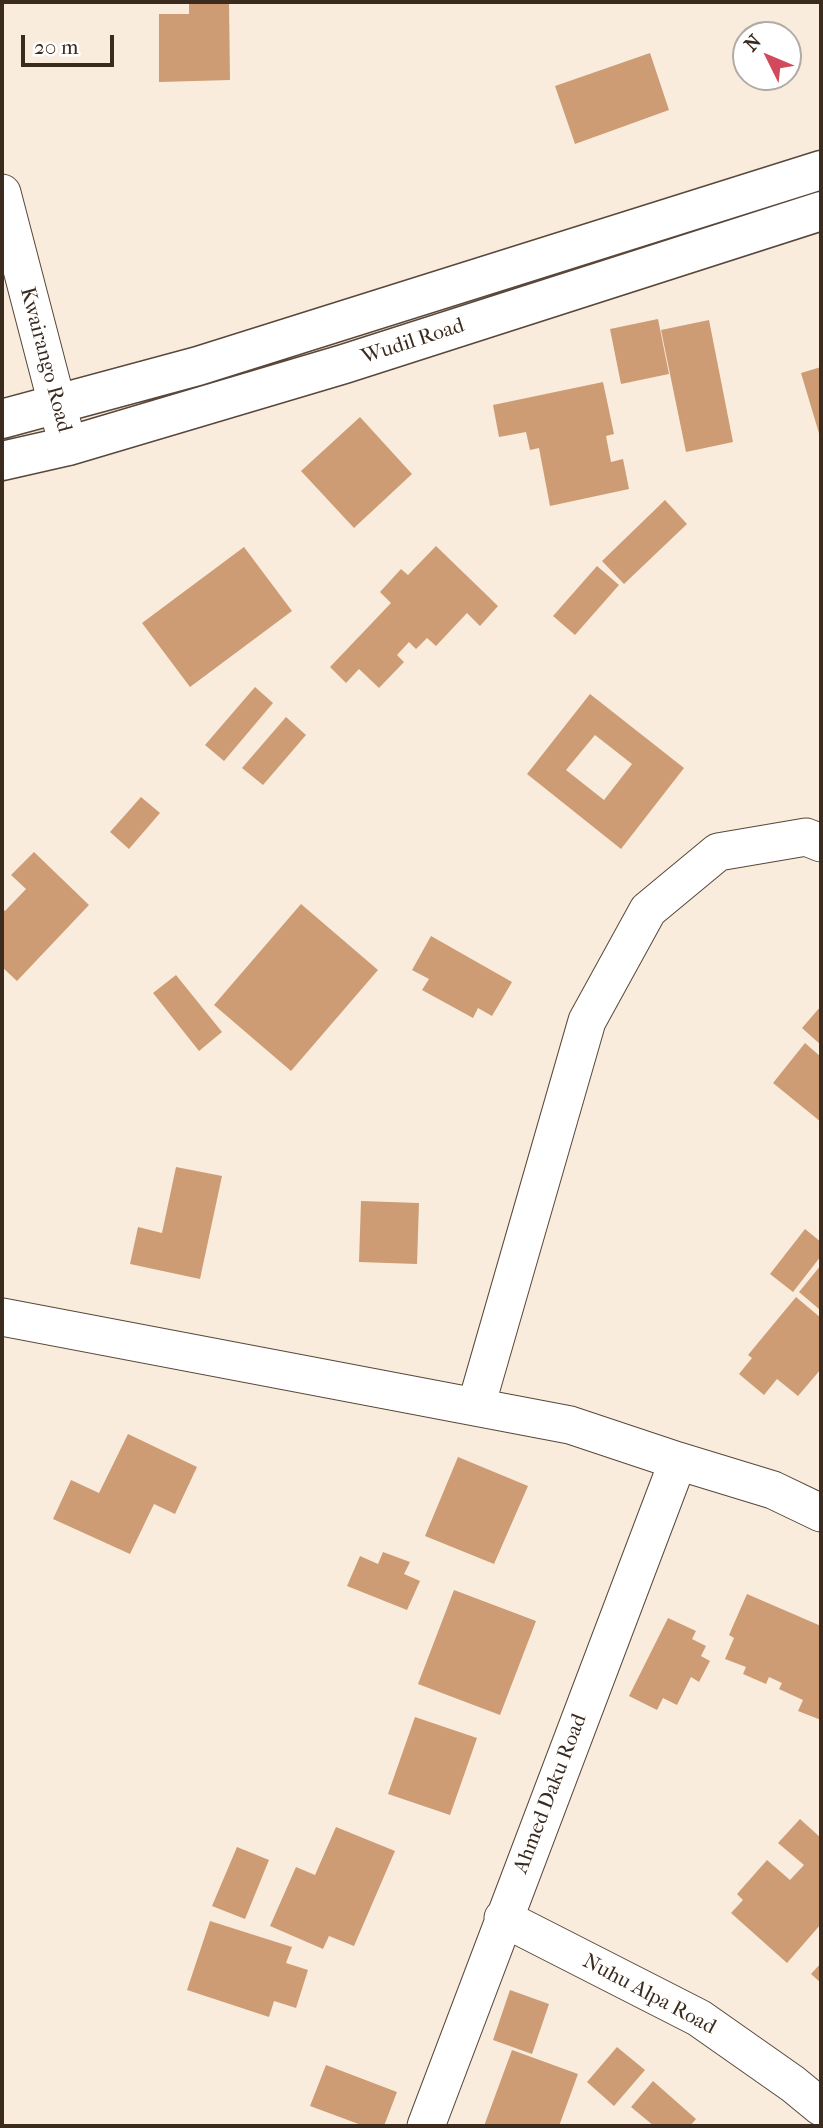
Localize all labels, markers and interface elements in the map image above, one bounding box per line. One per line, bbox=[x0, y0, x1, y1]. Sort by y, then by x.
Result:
scale bar bbox=[24, 21, 117, 65]
north arrow bbox=[732, 21, 802, 91]
text: N bbox=[740, 30, 766, 56]
text: 20 m bbox=[34, 35, 78, 59]
street label: Kwairango Road bbox=[14, 285, 76, 435]
street label: Wudil Road bbox=[358, 314, 468, 370]
street label: Ahmed Daku Road bbox=[509, 1711, 593, 1877]
street label: Nuhu Alpa Road bbox=[578, 1949, 720, 2041]

